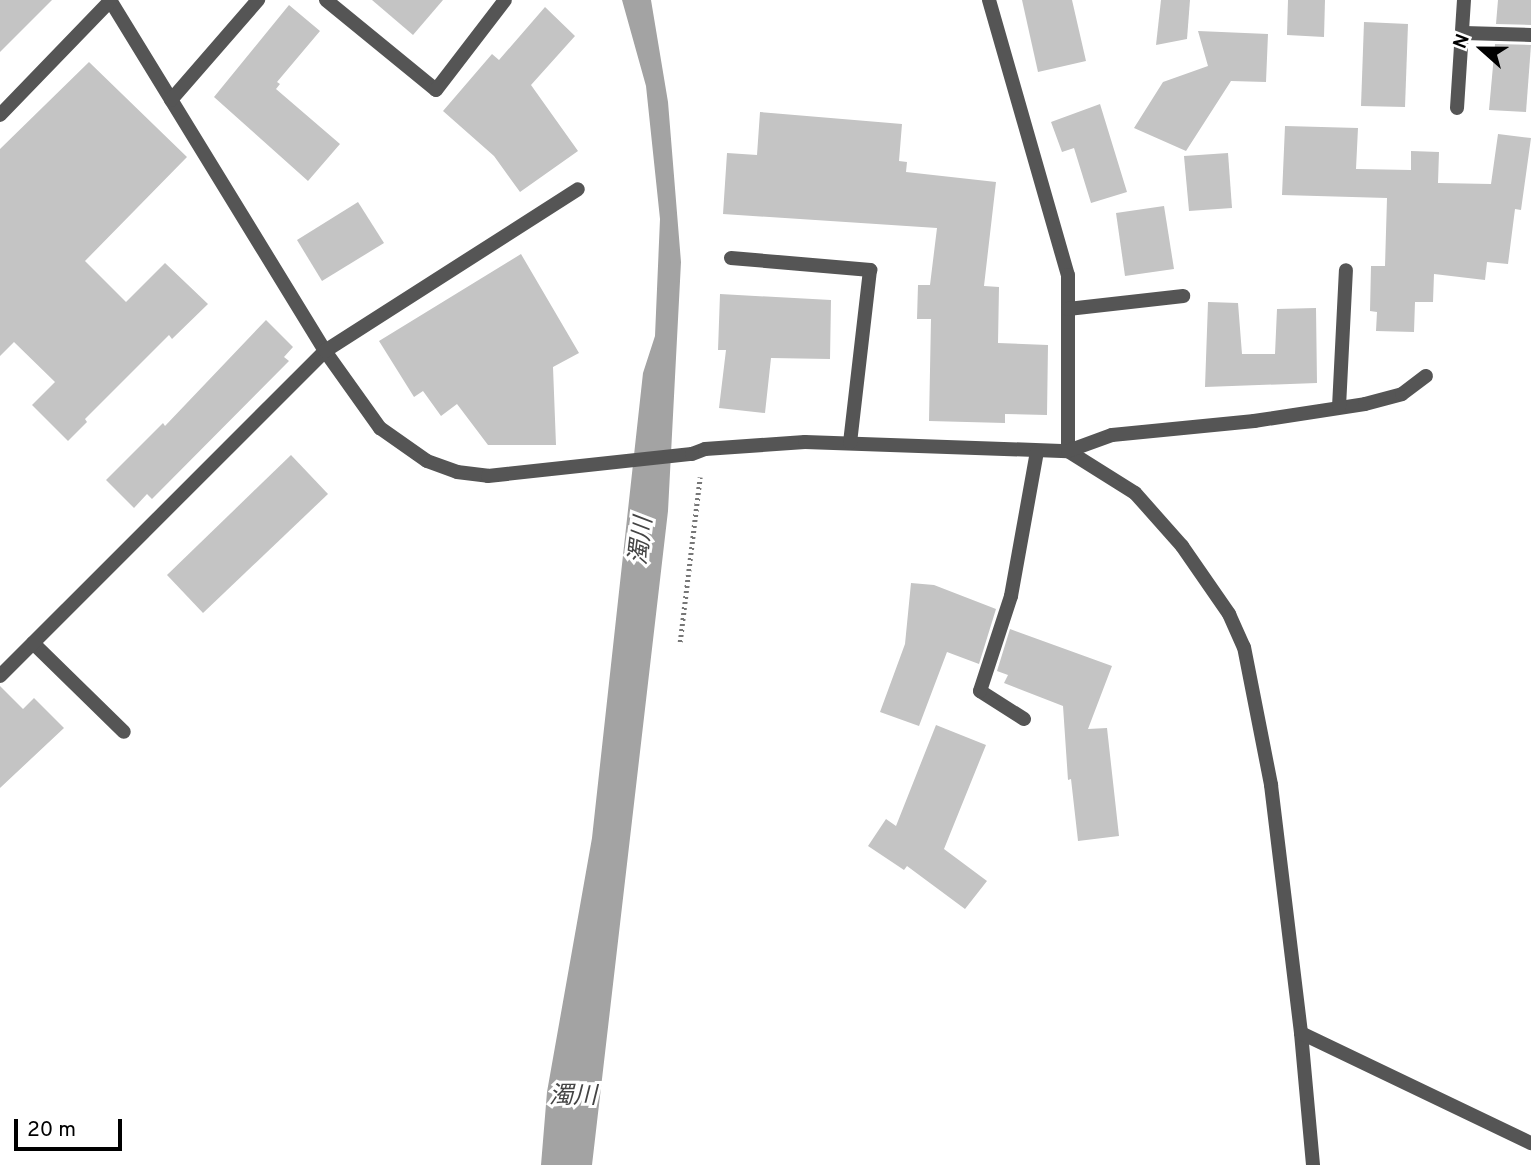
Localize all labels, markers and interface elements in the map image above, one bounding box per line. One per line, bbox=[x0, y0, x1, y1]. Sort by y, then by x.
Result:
north arrow bbox=[1447, 14, 1517, 84]
text: N bbox=[1449, 31, 1476, 52]
water label: 濁川 bbox=[626, 515, 660, 567]
water label: 濁川 bbox=[549, 1084, 597, 1112]
scale bar bbox=[18, 1106, 126, 1150]
text: 20 m bbox=[27, 1117, 76, 1144]

